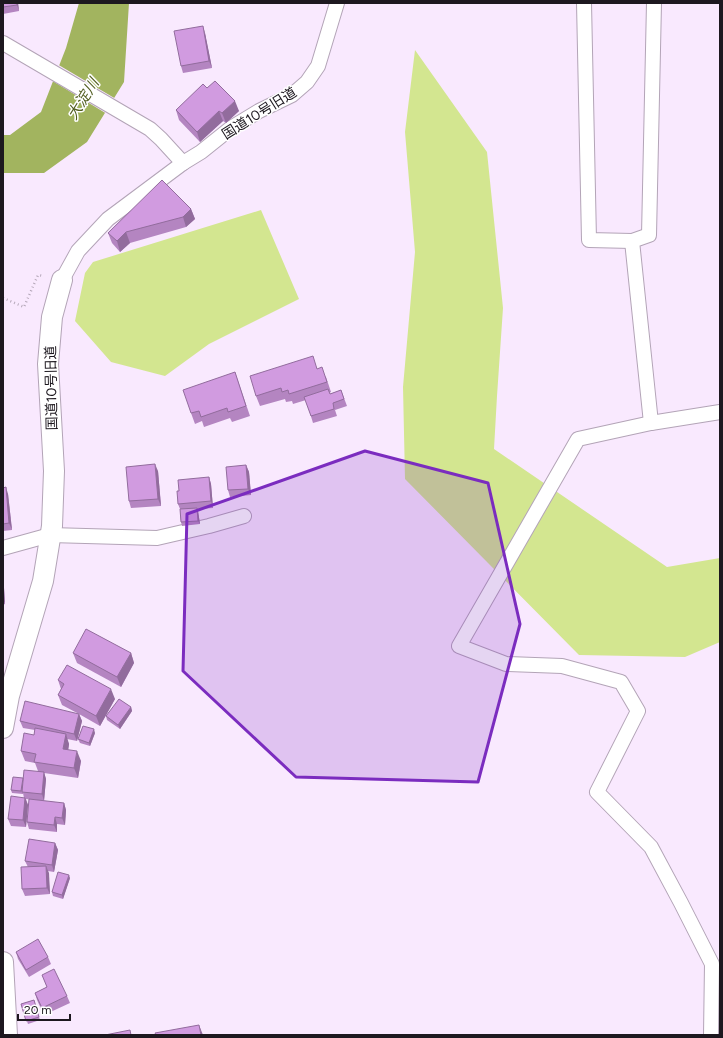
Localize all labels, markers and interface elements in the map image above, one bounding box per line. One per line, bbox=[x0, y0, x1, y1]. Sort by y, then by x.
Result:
water label: 大淀川 bbox=[63, 73, 104, 123]
street label: 国道10号旧道 bbox=[219, 84, 300, 143]
street label: 国道10号旧道 bbox=[42, 345, 61, 431]
scale bar bbox=[18, 996, 70, 1022]
text: 20 m bbox=[24, 1003, 52, 1017]

